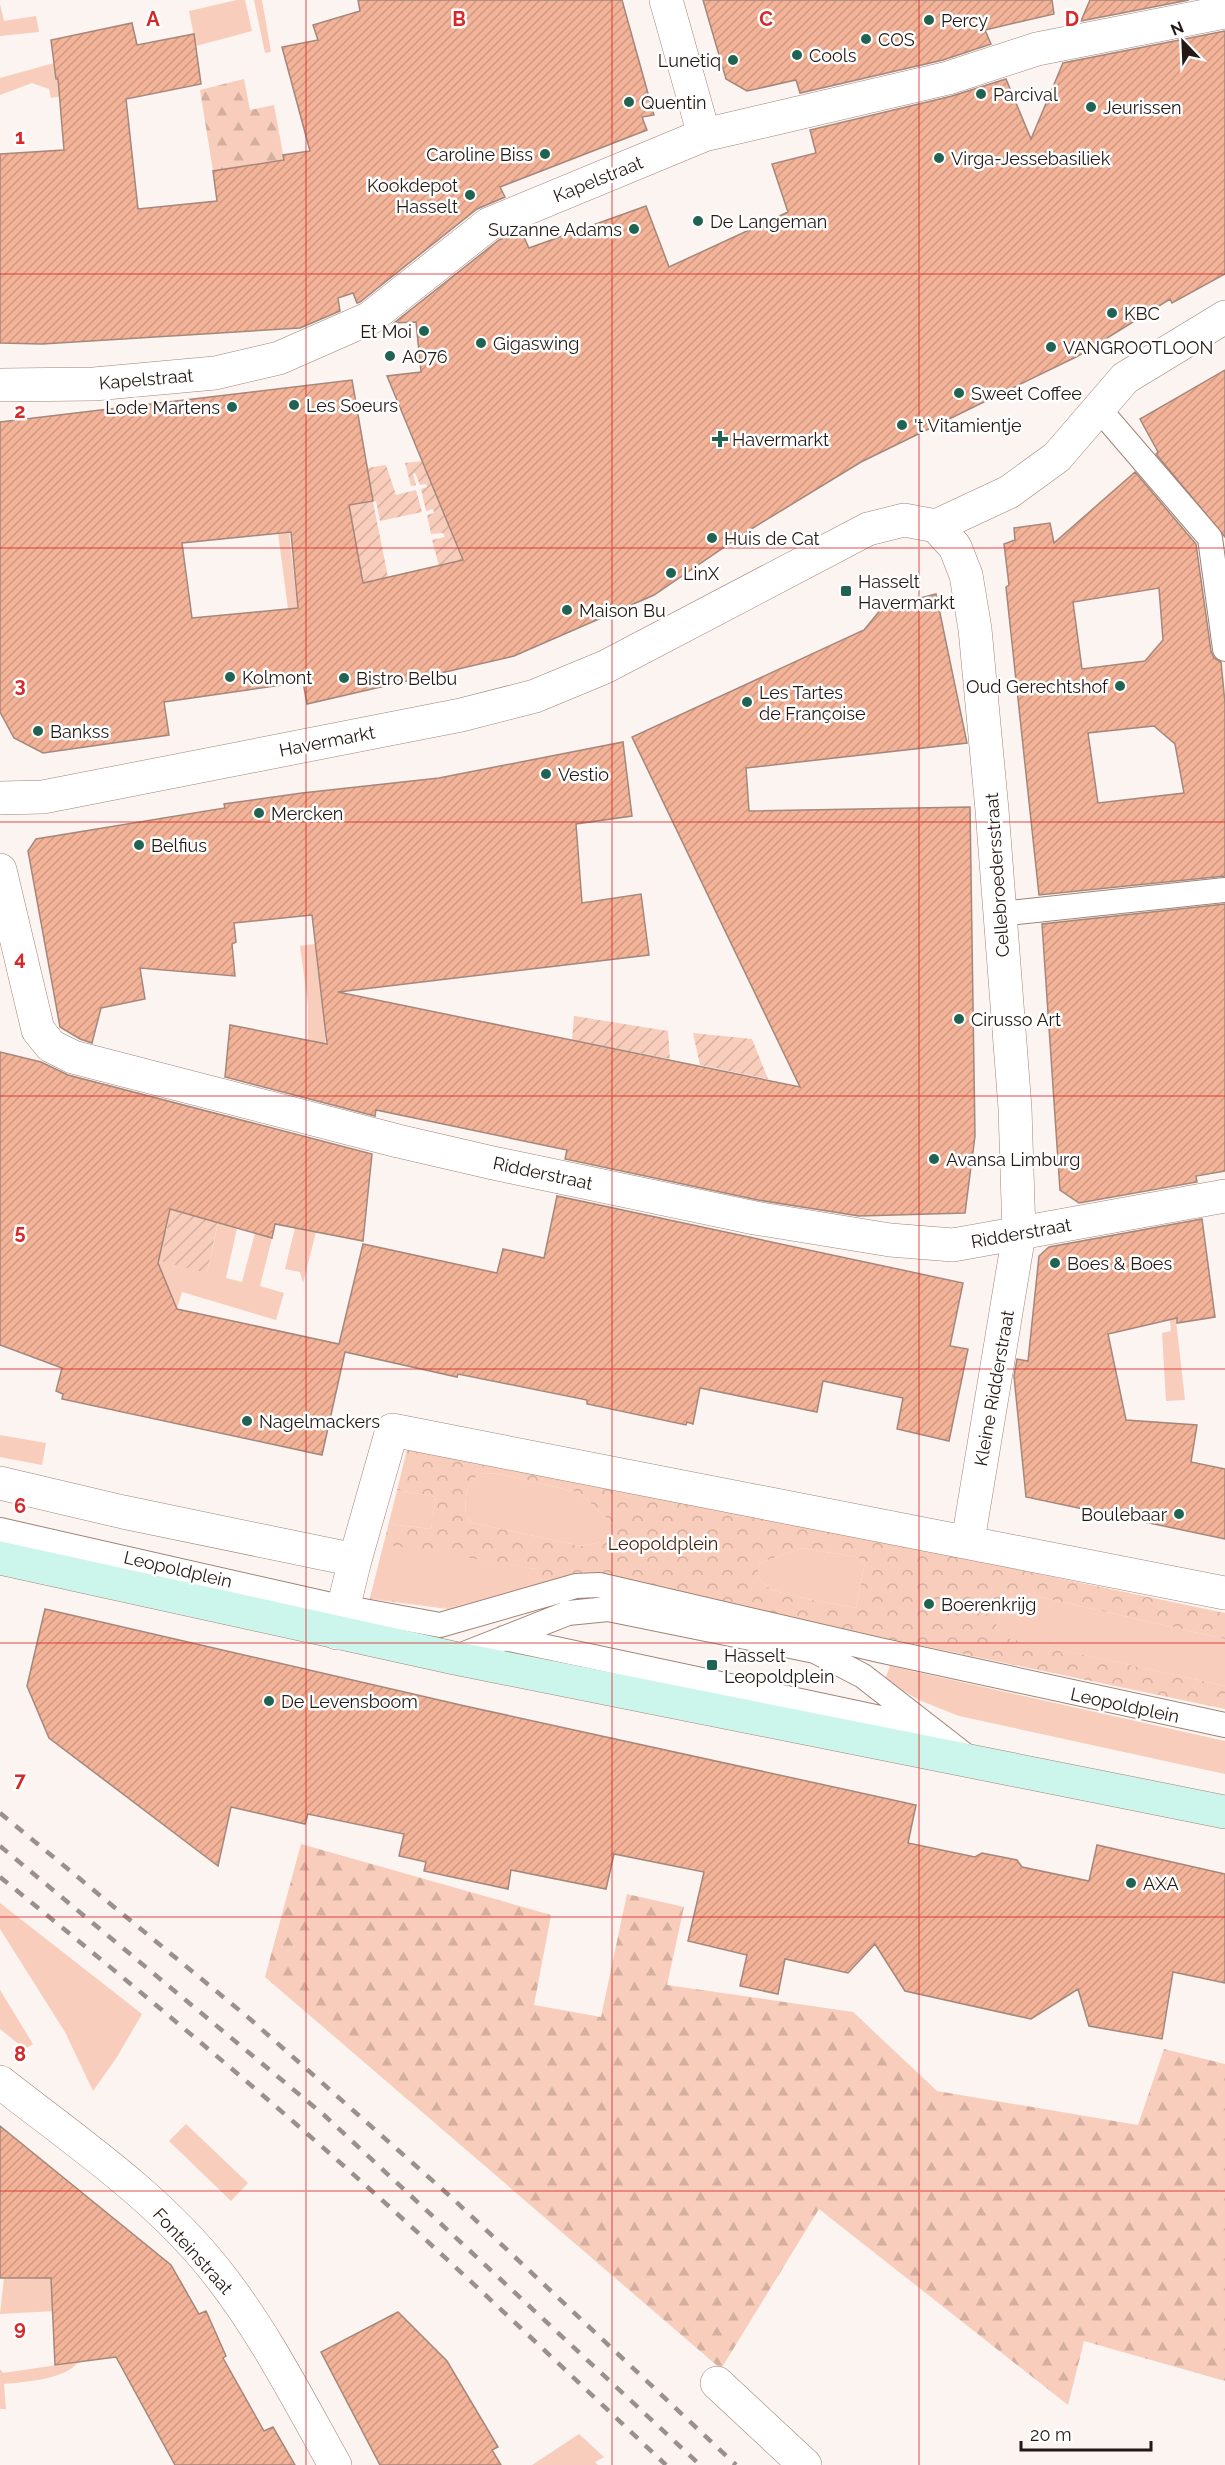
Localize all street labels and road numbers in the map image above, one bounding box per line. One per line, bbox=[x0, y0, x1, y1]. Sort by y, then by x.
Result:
street label: Kapelstraat bbox=[550, 152, 646, 206]
street label: Kapelstraat bbox=[98, 364, 194, 394]
street label: Havermarkt bbox=[277, 721, 377, 761]
street label: Cellebroedersstraat bbox=[981, 792, 1013, 958]
street label: Ridderstraat bbox=[491, 1152, 595, 1194]
street label: Ridderstraat bbox=[969, 1214, 1073, 1252]
street label: Kleine Ridderstraat bbox=[970, 1308, 1018, 1468]
street label: Leopoldplein bbox=[122, 1546, 234, 1592]
street label: Leopoldplein bbox=[1069, 1683, 1181, 1727]
street label: Fonteinstraat bbox=[149, 2204, 237, 2298]

